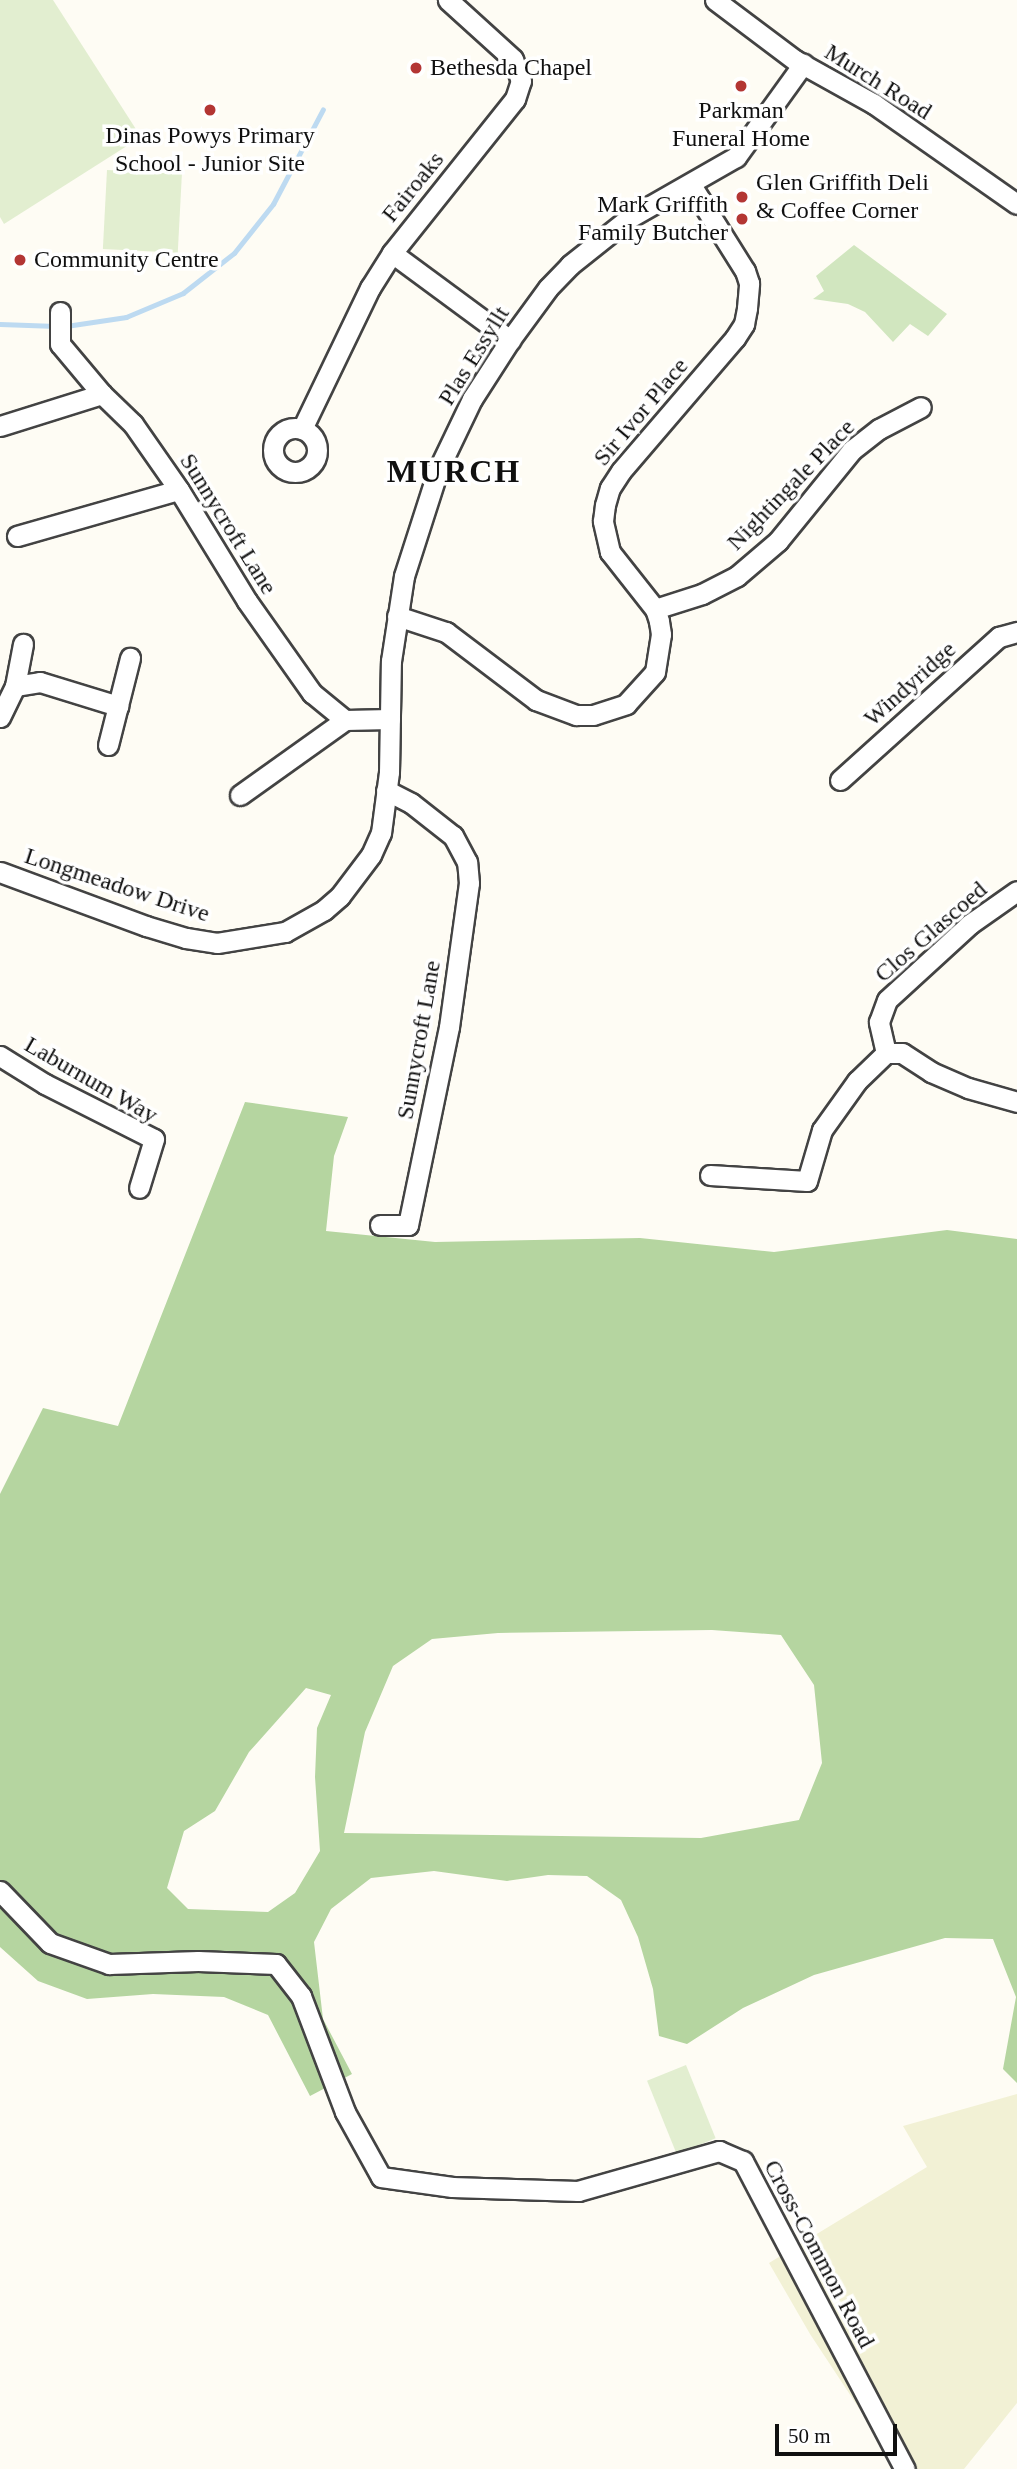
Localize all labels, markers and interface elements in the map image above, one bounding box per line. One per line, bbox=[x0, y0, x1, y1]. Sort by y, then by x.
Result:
street label: Murch Road bbox=[819, 38, 937, 126]
place label: Bethesda Chapel bbox=[430, 54, 592, 82]
marker: Bethesda Chapel bbox=[408, 60, 424, 76]
marker: Parkman Funeral Home bbox=[733, 78, 749, 94]
place label: Parkman Funeral Home bbox=[672, 97, 810, 153]
marker: Dinas Powys Primary School - Junior Site bbox=[202, 102, 218, 118]
place label: Dinas Powys Primary School - Junior Site bbox=[105, 122, 315, 178]
street label: Fairoaks bbox=[376, 146, 450, 228]
place label: Glen Griffith Deli & Coffee Corner bbox=[756, 169, 929, 225]
marker: Glen Griffith Deli & Coffee Corner bbox=[734, 189, 750, 205]
place label: Mark Griffith Family Butcher bbox=[578, 191, 728, 247]
marker: Mark Griffith Family Butcher bbox=[734, 211, 750, 227]
place label: Community Centre bbox=[34, 246, 219, 274]
marker: Community Centre bbox=[12, 252, 28, 268]
street label: Plas Essyllt bbox=[432, 301, 516, 411]
street label: Sir Ivor Place bbox=[588, 352, 694, 472]
street label: Nightingale Place bbox=[721, 413, 861, 557]
street label: Sunnycroft Lane bbox=[173, 448, 283, 600]
district label: MURCH bbox=[387, 452, 521, 490]
street label: Windyridge bbox=[858, 635, 962, 733]
street label: Longmeadow Drive bbox=[21, 842, 213, 928]
street label: Clos Glascoed bbox=[869, 875, 993, 989]
street label: Sunnycroft Lane bbox=[391, 958, 447, 1122]
street label: Laburnum Way bbox=[19, 1030, 163, 1130]
street label: Cross-Common Road bbox=[757, 2155, 881, 2353]
scale bar bbox=[779, 2410, 902, 2454]
text: 50 m bbox=[788, 2424, 831, 2448]

